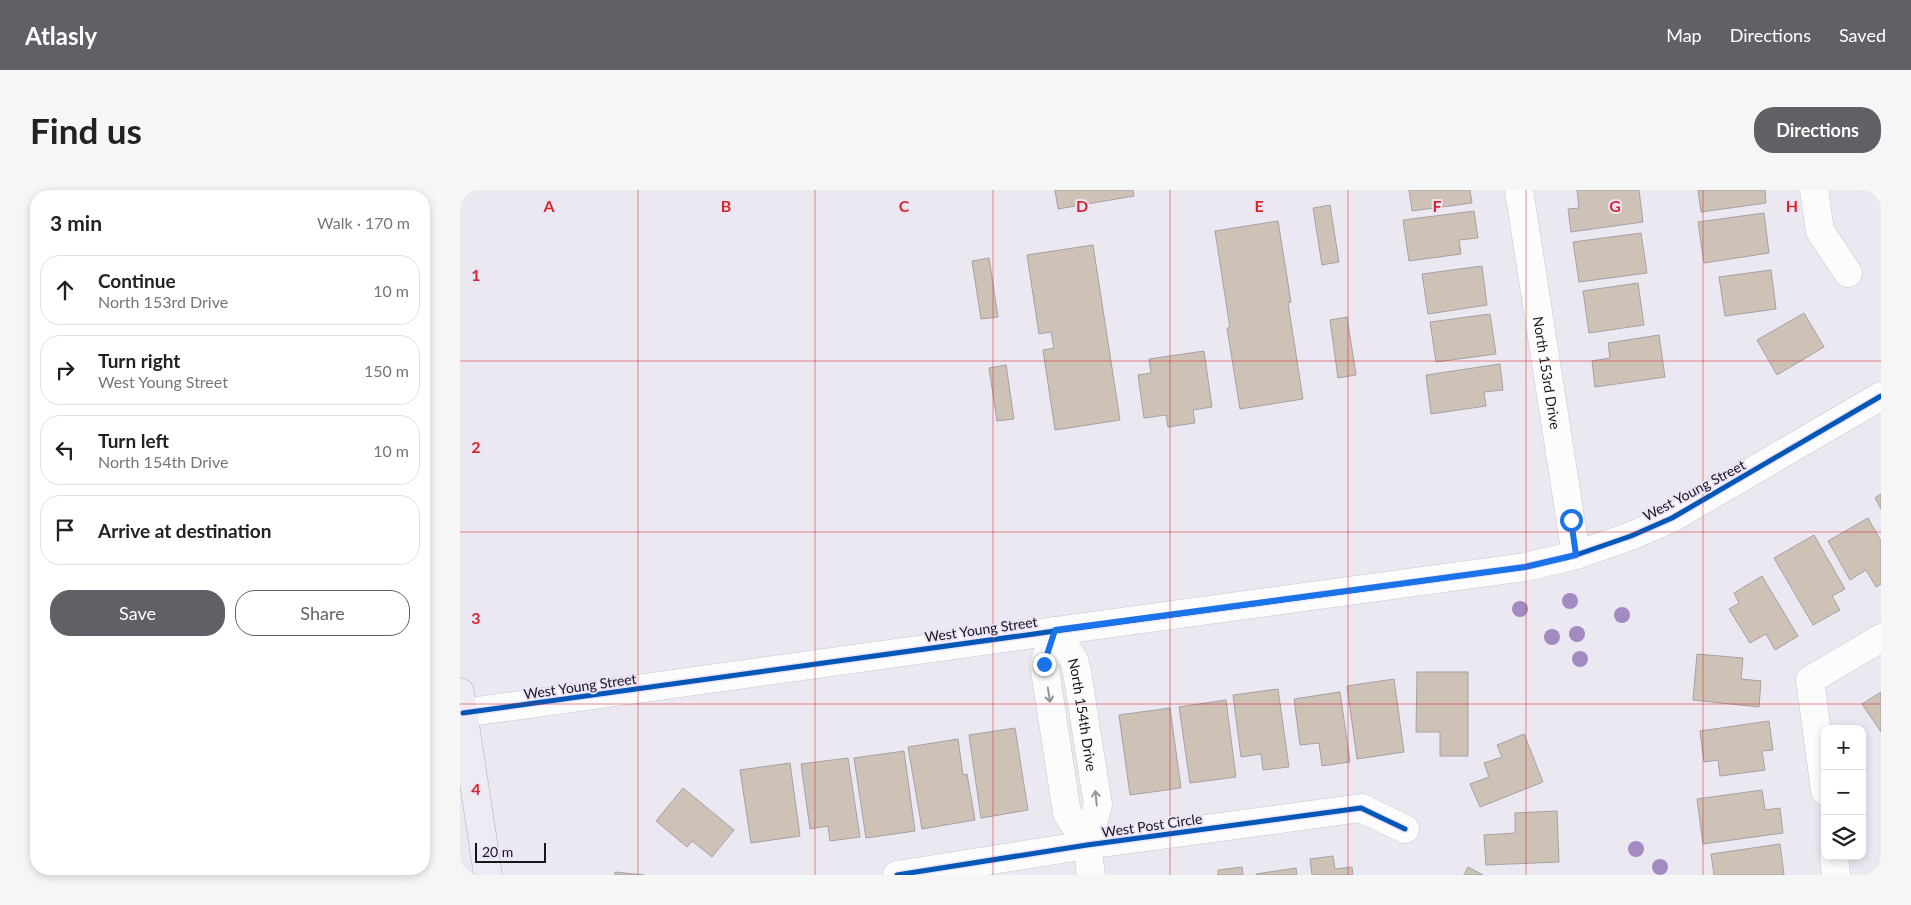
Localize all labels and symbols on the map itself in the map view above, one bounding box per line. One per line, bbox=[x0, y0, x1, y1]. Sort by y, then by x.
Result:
text: A bbox=[542, 196, 555, 215]
text: B bbox=[721, 196, 731, 215]
text: C bbox=[899, 196, 910, 215]
text: D bbox=[1076, 196, 1088, 215]
text: E bbox=[1254, 196, 1264, 215]
text: F bbox=[1432, 196, 1442, 215]
text: G bbox=[1609, 196, 1621, 215]
text: H bbox=[1786, 196, 1798, 215]
text: 1 bbox=[471, 265, 481, 284]
street label: North 153rd Drive bbox=[1530, 315, 1565, 430]
text: 2 bbox=[471, 437, 481, 456]
street label: West Young Street bbox=[1640, 456, 1748, 524]
route start bbox=[1560, 509, 1583, 532]
text: 3 bbox=[471, 608, 481, 627]
street label: West Young Street bbox=[924, 613, 1038, 645]
route end bbox=[1033, 653, 1056, 676]
street label: North 154th Drive bbox=[1065, 656, 1101, 772]
street label: West Young Street bbox=[523, 670, 637, 702]
one-way arrow bbox=[1044, 686, 1054, 702]
text: 4 bbox=[471, 779, 481, 798]
one-way arrow bbox=[1091, 790, 1101, 806]
street label: West Post Circle bbox=[1101, 810, 1203, 840]
scale bar bbox=[475, 840, 546, 863]

